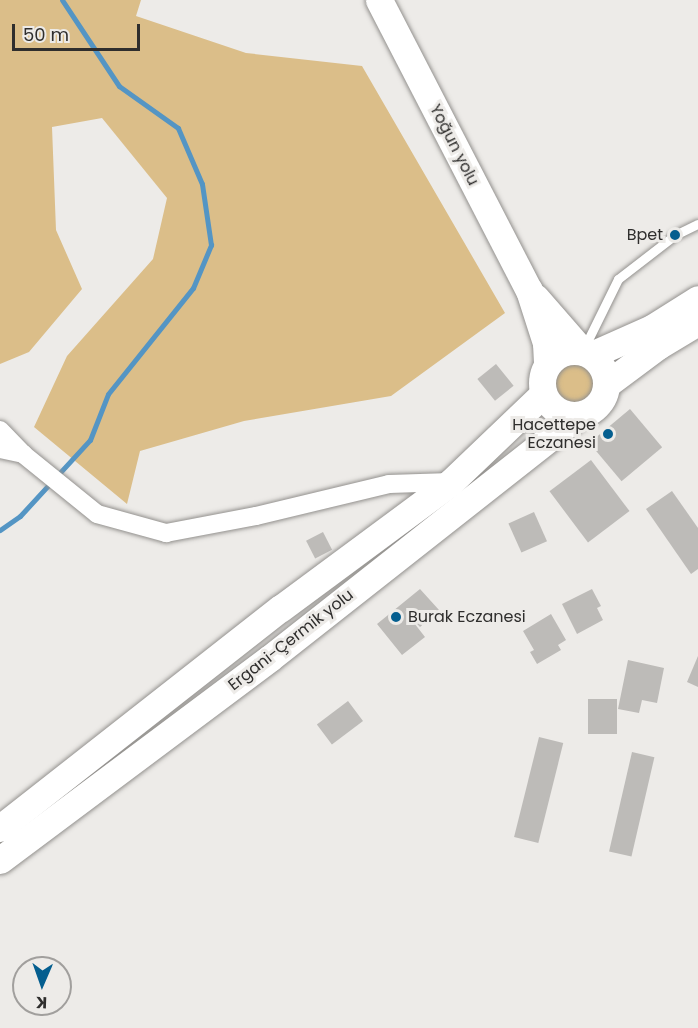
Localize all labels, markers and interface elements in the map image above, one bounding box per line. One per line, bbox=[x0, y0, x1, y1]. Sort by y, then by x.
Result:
scale bar bbox=[15, 12, 142, 50]
text: 50 m bbox=[23, 22, 69, 47]
street label: Yoğun yolu bbox=[425, 101, 483, 189]
place label: Bpet bbox=[627, 225, 663, 245]
marker: Bpet bbox=[668, 228, 682, 242]
place label: Hacettepe Eczanesi bbox=[512, 415, 596, 453]
marker: Hacettepe Eczanesi bbox=[601, 427, 615, 441]
street label: Ergani-Çermik yolu bbox=[225, 585, 357, 695]
place label: Burak Eczanesi bbox=[408, 607, 526, 627]
marker: Burak Eczanesi bbox=[389, 610, 403, 624]
north arrow bbox=[12, 956, 72, 1016]
text: K bbox=[35, 991, 47, 1014]

